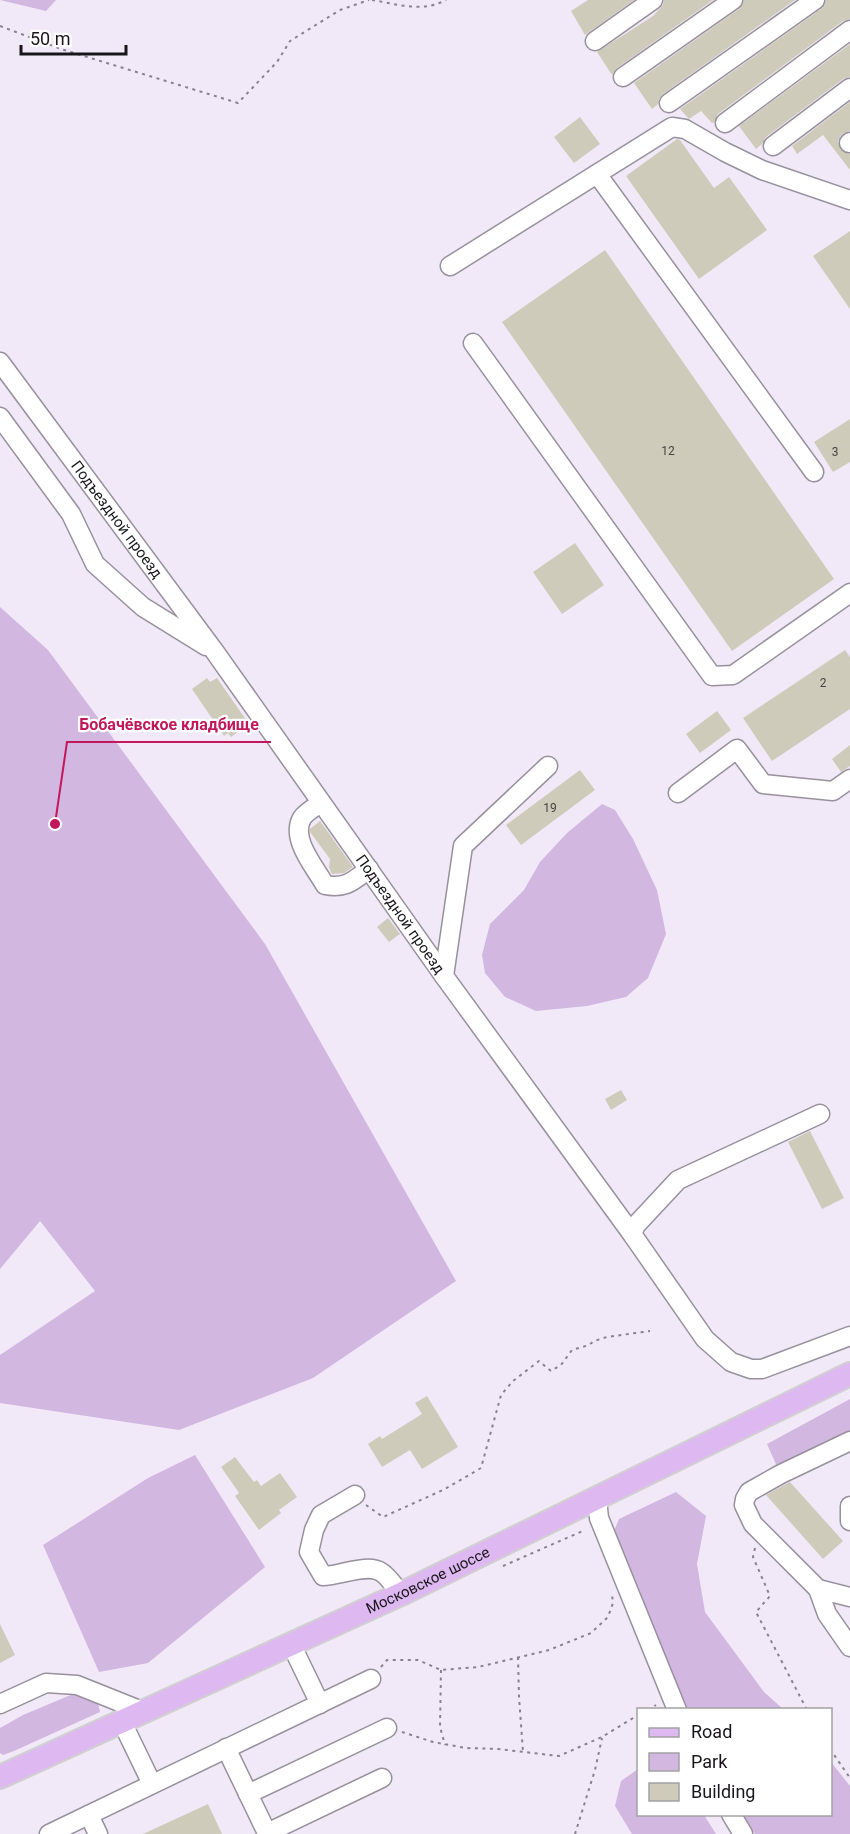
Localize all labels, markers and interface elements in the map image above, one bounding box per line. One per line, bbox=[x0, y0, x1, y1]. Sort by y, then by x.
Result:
scale bar bbox=[21, 18, 126, 56]
text: 50 m bbox=[30, 28, 70, 49]
house number: 12 bbox=[661, 444, 675, 458]
house number: 3 bbox=[832, 445, 838, 459]
street label: Подъездной проезд bbox=[67, 457, 166, 582]
house number: 2 bbox=[820, 676, 827, 690]
callout: Бобачёвское кладбище bbox=[67, 708, 271, 742]
text: Бобачёвское кладбище bbox=[79, 715, 259, 734]
house number: 19 bbox=[543, 801, 557, 815]
street label: Подъездной проезд bbox=[352, 851, 448, 977]
street label: Московское шоссе bbox=[363, 1543, 493, 1618]
legend bbox=[637, 1708, 832, 1816]
text: Road bbox=[691, 1721, 732, 1742]
text: Park bbox=[691, 1751, 728, 1772]
text: Building bbox=[691, 1781, 755, 1802]

